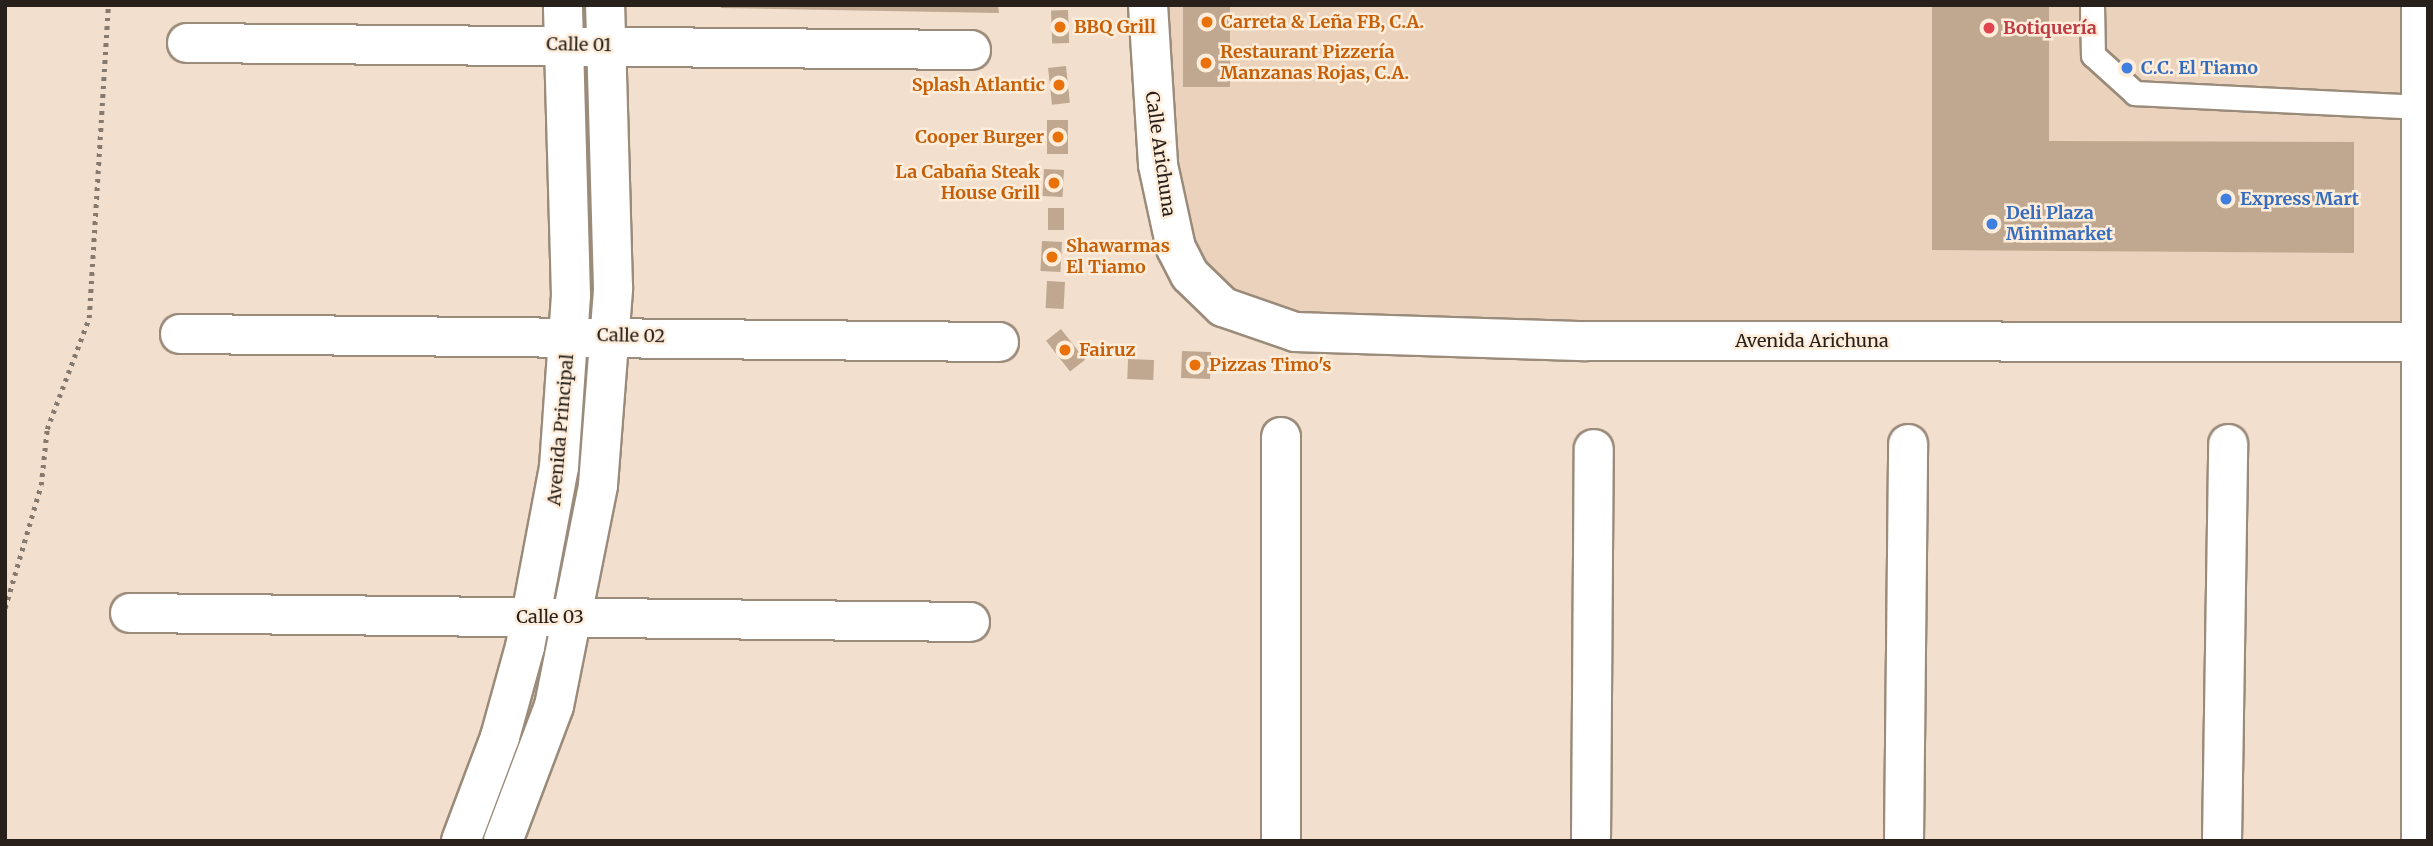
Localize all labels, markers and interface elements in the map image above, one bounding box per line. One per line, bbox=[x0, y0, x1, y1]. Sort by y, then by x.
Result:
place label: Carreta & Leña FB, C.A. bbox=[1221, 11, 1424, 33]
marker: Carreta & Leña FB, C.A. bbox=[1199, 14, 1215, 30]
place label: BBQ Grill bbox=[1074, 16, 1156, 38]
place label: Botiquería bbox=[2003, 17, 2097, 39]
marker: BBQ Grill bbox=[1052, 19, 1068, 35]
marker: Botiquería bbox=[1981, 20, 1997, 36]
street label: Calle 01 bbox=[546, 34, 612, 56]
place label: Restaurant Pizzería Manzanas Rojas, C.A. bbox=[1220, 42, 1409, 84]
marker: Restaurant Pizzería Manzanas Rojas, C.A. bbox=[1198, 55, 1214, 71]
place label: C.C. El Tiamo bbox=[2141, 57, 2258, 79]
marker: C.C. El Tiamo bbox=[2119, 60, 2135, 76]
place label: Splash Atlantic bbox=[912, 74, 1045, 96]
marker: Splash Atlantic bbox=[1051, 77, 1067, 93]
street label: Calle Arichuna bbox=[1141, 90, 1179, 218]
place label: Cooper Burger bbox=[915, 126, 1044, 148]
marker: Cooper Burger bbox=[1050, 129, 1066, 145]
place label: La Cabaña Steak House Grill bbox=[895, 162, 1040, 204]
marker: La Cabaña Steak House Grill bbox=[1046, 175, 1062, 191]
place label: Express Mart bbox=[2240, 188, 2359, 210]
marker: Express Mart bbox=[2218, 191, 2234, 207]
place label: Deli Plaza Minimarket bbox=[2006, 203, 2113, 246]
marker: Deli Plaza Minimarket bbox=[1984, 216, 2000, 232]
place label: Shawarmas El Tiamo bbox=[1066, 236, 1170, 278]
marker: Shawarmas El Tiamo bbox=[1044, 249, 1060, 265]
street label: Calle 02 bbox=[597, 325, 665, 347]
street label: Avenida Arichuna bbox=[1735, 330, 1889, 352]
place label: Fairuz bbox=[1079, 339, 1135, 361]
marker: Fairuz bbox=[1057, 342, 1073, 358]
street label: Avenida Principal bbox=[544, 353, 578, 507]
place label: Pizzas Timo's bbox=[1209, 354, 1332, 376]
marker: Pizzas Timo's bbox=[1187, 357, 1203, 373]
street label: Calle 03 bbox=[516, 606, 584, 628]

